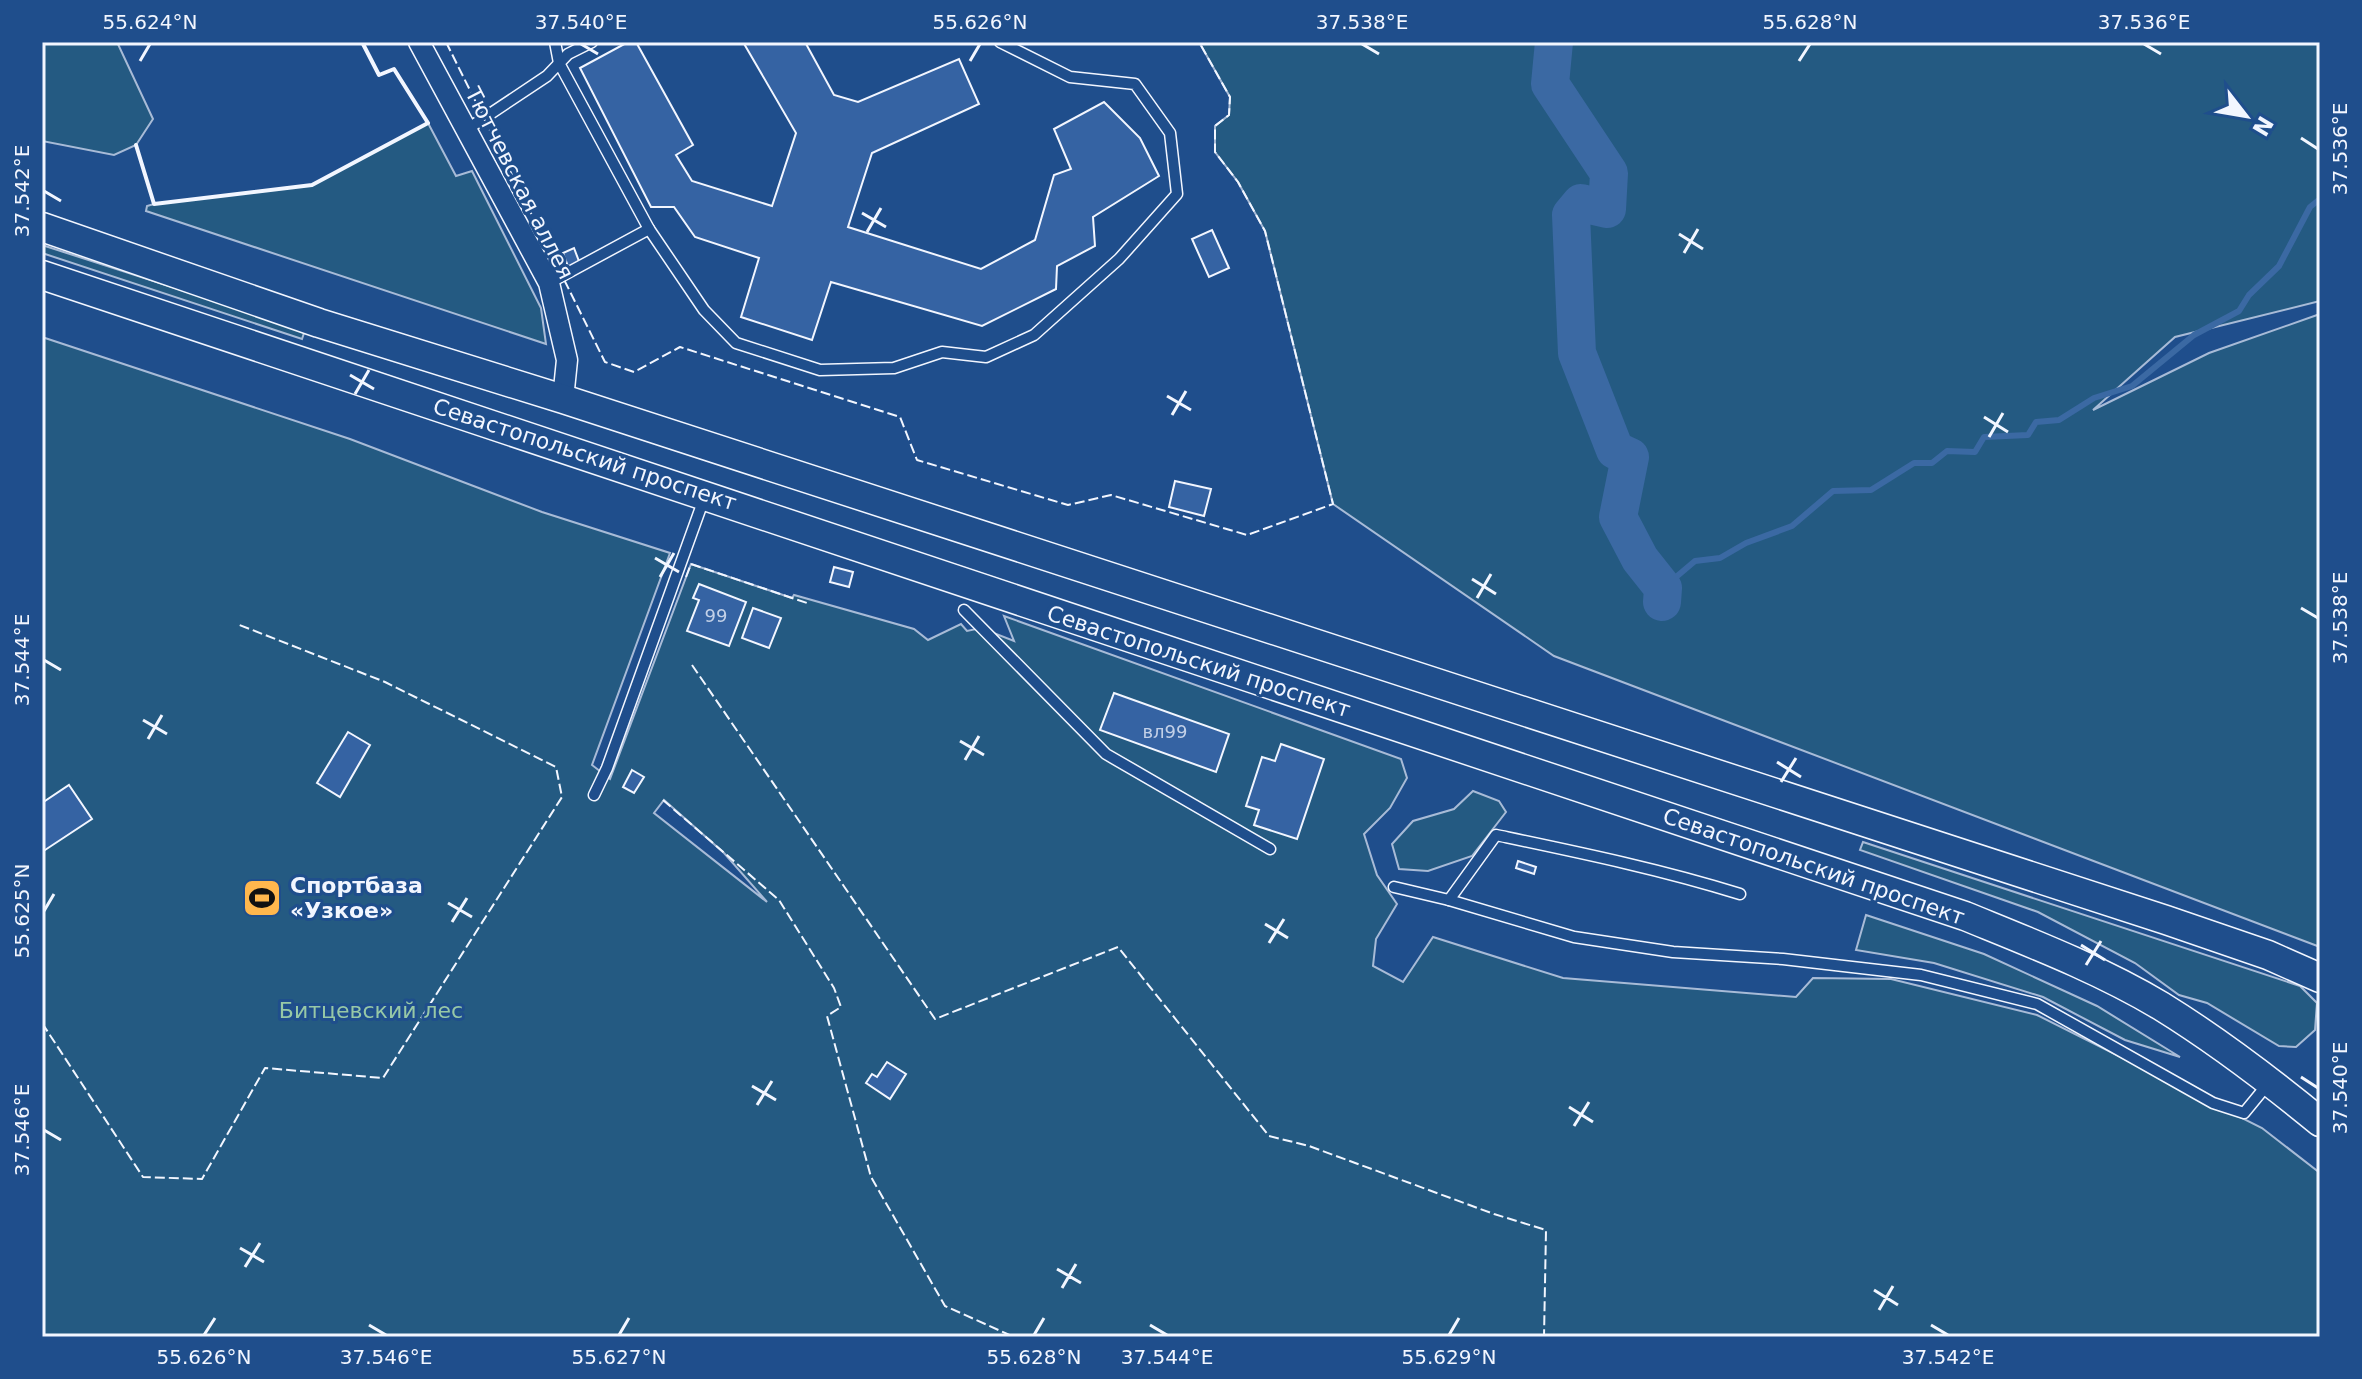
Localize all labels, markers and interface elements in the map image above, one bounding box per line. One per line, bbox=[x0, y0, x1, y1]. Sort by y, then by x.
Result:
text: 55.624°N bbox=[103, 10, 197, 34]
text: 37.540°E bbox=[535, 10, 627, 34]
text: 55.626°N bbox=[933, 10, 1027, 34]
text: 37.538°E bbox=[1316, 10, 1408, 34]
text: 55.628°N bbox=[1763, 10, 1857, 34]
text: 37.536°E bbox=[2098, 10, 2190, 34]
north arrow bbox=[2206, 76, 2286, 156]
street label: Тютчевская аллея bbox=[460, 82, 579, 283]
text: 37.536°E bbox=[2328, 103, 2352, 195]
text: N bbox=[2247, 112, 2278, 140]
text: 37.542°E bbox=[10, 145, 34, 237]
street label: Севастопольский проспект bbox=[430, 394, 740, 515]
text: 37.538°E bbox=[2328, 572, 2352, 664]
street label: Севастопольский проспект bbox=[1044, 601, 1354, 722]
house number: 99 bbox=[705, 605, 727, 626]
text: 37.544°E bbox=[10, 614, 34, 706]
house number: вл99 bbox=[1142, 721, 1188, 742]
street label: Севастопольский проспект bbox=[1660, 803, 1968, 930]
text: 55.625°N bbox=[10, 864, 34, 958]
place label: Спортбаза «Узкое» bbox=[290, 873, 423, 923]
sports icon: Спортбаза «Узкое» bbox=[241, 877, 283, 919]
park label: Битцевский лес bbox=[279, 998, 463, 1023]
text: 37.540°E bbox=[2328, 1042, 2352, 1134]
text: 37.546°E bbox=[10, 1084, 34, 1176]
text: 55.626°N bbox=[157, 1345, 251, 1369]
text: 37.546°E bbox=[340, 1345, 432, 1369]
text: 55.627°N bbox=[572, 1345, 666, 1369]
text: 55.628°N bbox=[987, 1345, 1081, 1369]
text: 37.544°E bbox=[1121, 1345, 1213, 1369]
text: 55.629°N bbox=[1402, 1345, 1496, 1369]
text: 37.542°E bbox=[1902, 1345, 1994, 1369]

